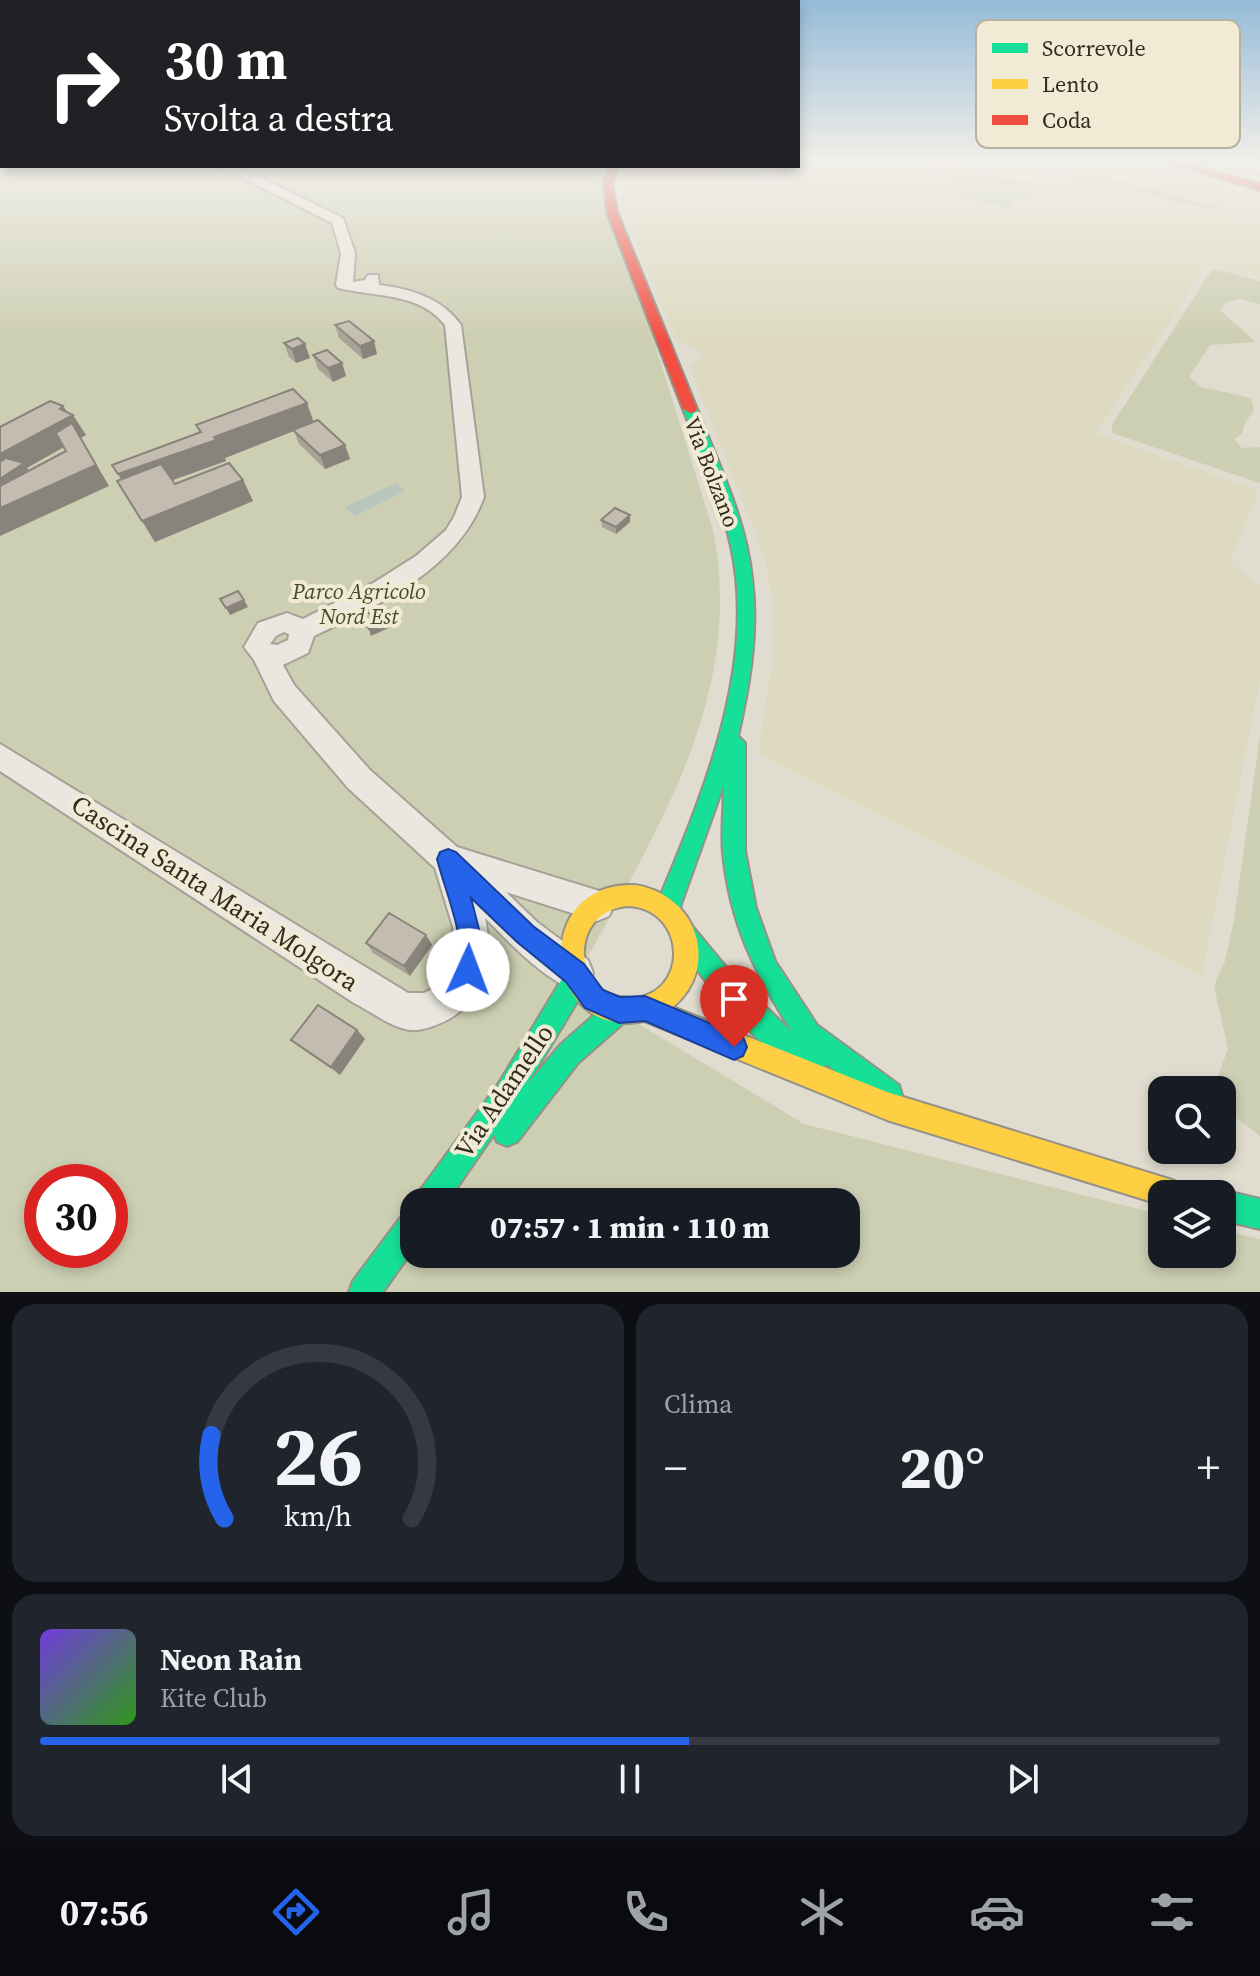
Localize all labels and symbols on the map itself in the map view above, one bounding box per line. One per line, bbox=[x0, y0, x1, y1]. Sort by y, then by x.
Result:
legend bbox=[976, 20, 1240, 148]
text: Scorrevole bbox=[1042, 33, 1146, 63]
text: Lento bbox=[1042, 69, 1099, 99]
text: Coda bbox=[1042, 105, 1092, 135]
street label: Via Bolzano bbox=[677, 413, 747, 531]
park label: Parco Agricolo Nord Est bbox=[291, 576, 426, 631]
street label: Cascina Santa Maria Molgora bbox=[64, 786, 366, 1000]
position arrow bbox=[426, 928, 510, 1012]
pin bbox=[700, 965, 768, 1047]
street label: Via Adamello bbox=[446, 1017, 562, 1165]
speed limit sign: 30 bbox=[24, 1164, 128, 1268]

